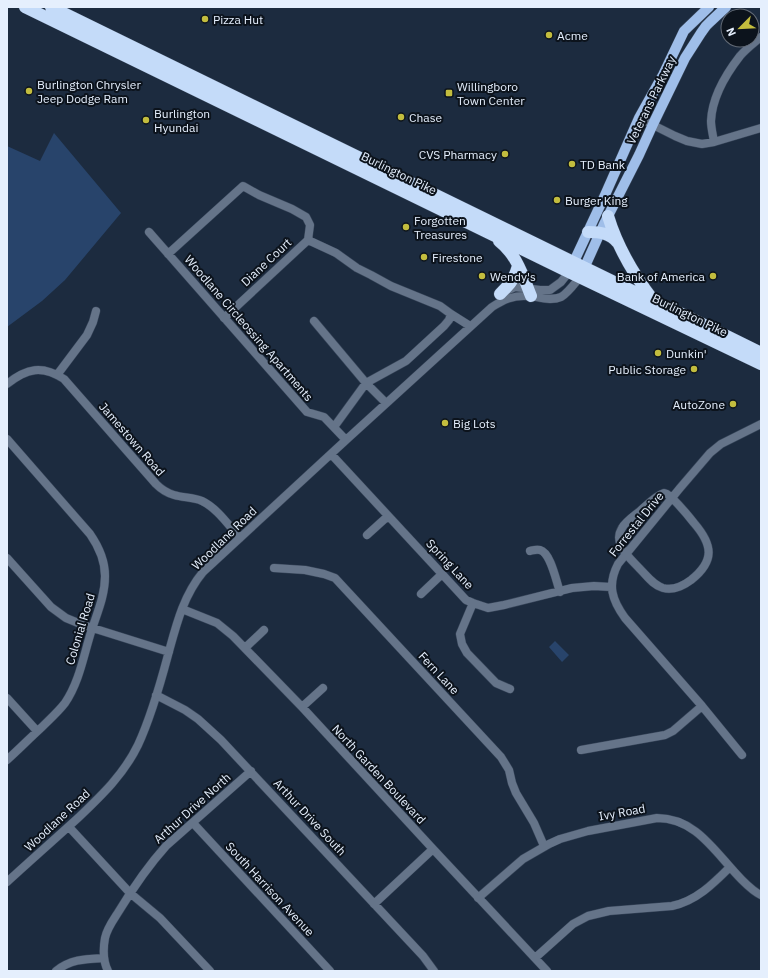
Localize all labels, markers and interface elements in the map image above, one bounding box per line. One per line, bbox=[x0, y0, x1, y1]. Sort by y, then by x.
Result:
north arrow bbox=[720, 8, 760, 48]
place label: Pizza Hut bbox=[213, 12, 263, 27]
marker: Pizza Hut bbox=[200, 14, 210, 24]
text: N bbox=[723, 26, 739, 39]
place label: Acme bbox=[557, 28, 588, 43]
marker: Acme bbox=[544, 30, 554, 40]
street label: Veterans Parkway bbox=[623, 53, 679, 147]
place label: Burlington Chrysler Jeep Dodge Ram bbox=[37, 77, 141, 106]
place label: Willingboro Town Center bbox=[457, 79, 525, 108]
marker: Burlington Chrysler Jeep Dodge Ram bbox=[24, 86, 34, 96]
marker: Willingboro Town Center bbox=[444, 88, 454, 98]
place label: Burlington Hyundai bbox=[154, 106, 210, 135]
place label: Chase bbox=[409, 110, 443, 125]
marker: Chase bbox=[396, 112, 406, 122]
marker: Burlington Hyundai bbox=[141, 115, 151, 125]
place label: CVS Pharmacy bbox=[419, 147, 497, 162]
street label: Burlington Pike bbox=[359, 148, 439, 198]
marker: CVS Pharmacy bbox=[500, 149, 510, 159]
place label: TD Bank bbox=[580, 157, 626, 172]
marker: TD Bank bbox=[567, 159, 577, 169]
place label: Burger King bbox=[565, 193, 628, 208]
marker: Burger King bbox=[552, 195, 562, 205]
place label: Forgotten Treasures bbox=[414, 213, 467, 242]
marker: Forgotten Treasures bbox=[401, 222, 411, 232]
street label: Diane Court bbox=[238, 235, 294, 289]
place label: Firestone bbox=[432, 250, 483, 265]
street label: Woodlane Circleossing Apartments bbox=[182, 252, 317, 404]
marker: Firestone bbox=[419, 252, 429, 262]
place label: Wendy's bbox=[490, 269, 536, 284]
place label: Bank of America bbox=[617, 269, 706, 284]
marker: Wendy's bbox=[477, 271, 487, 281]
marker: Bank of America bbox=[708, 271, 718, 281]
street label: Burlington Pike bbox=[650, 290, 730, 340]
place label: Dunkin' bbox=[666, 346, 707, 361]
marker: Dunkin' bbox=[653, 348, 663, 358]
place label: Public Storage bbox=[608, 362, 686, 377]
marker: Public Storage bbox=[689, 364, 699, 374]
place label: AutoZone bbox=[673, 397, 725, 412]
street label: Jamestown Road bbox=[96, 399, 168, 479]
marker: AutoZone bbox=[728, 399, 738, 409]
place label: Big Lots bbox=[453, 416, 496, 431]
marker: Big Lots bbox=[440, 418, 450, 428]
street label: Forrestal Drive bbox=[605, 488, 667, 559]
street label: Woodlane Road bbox=[188, 503, 260, 573]
street label: Spring Lane bbox=[423, 536, 477, 592]
street label: Colonial Road bbox=[62, 591, 98, 667]
street label: Fern Lane bbox=[415, 649, 463, 698]
street label: North Garden Boulevard bbox=[329, 721, 429, 827]
street label: Arthur Drive North bbox=[150, 769, 234, 847]
street label: Arthur Drive South bbox=[271, 776, 349, 858]
street label: Woodlane Road bbox=[21, 786, 93, 854]
street label: Ivy Road bbox=[597, 801, 647, 823]
street label: South Harrison Avenue bbox=[222, 839, 318, 940]

